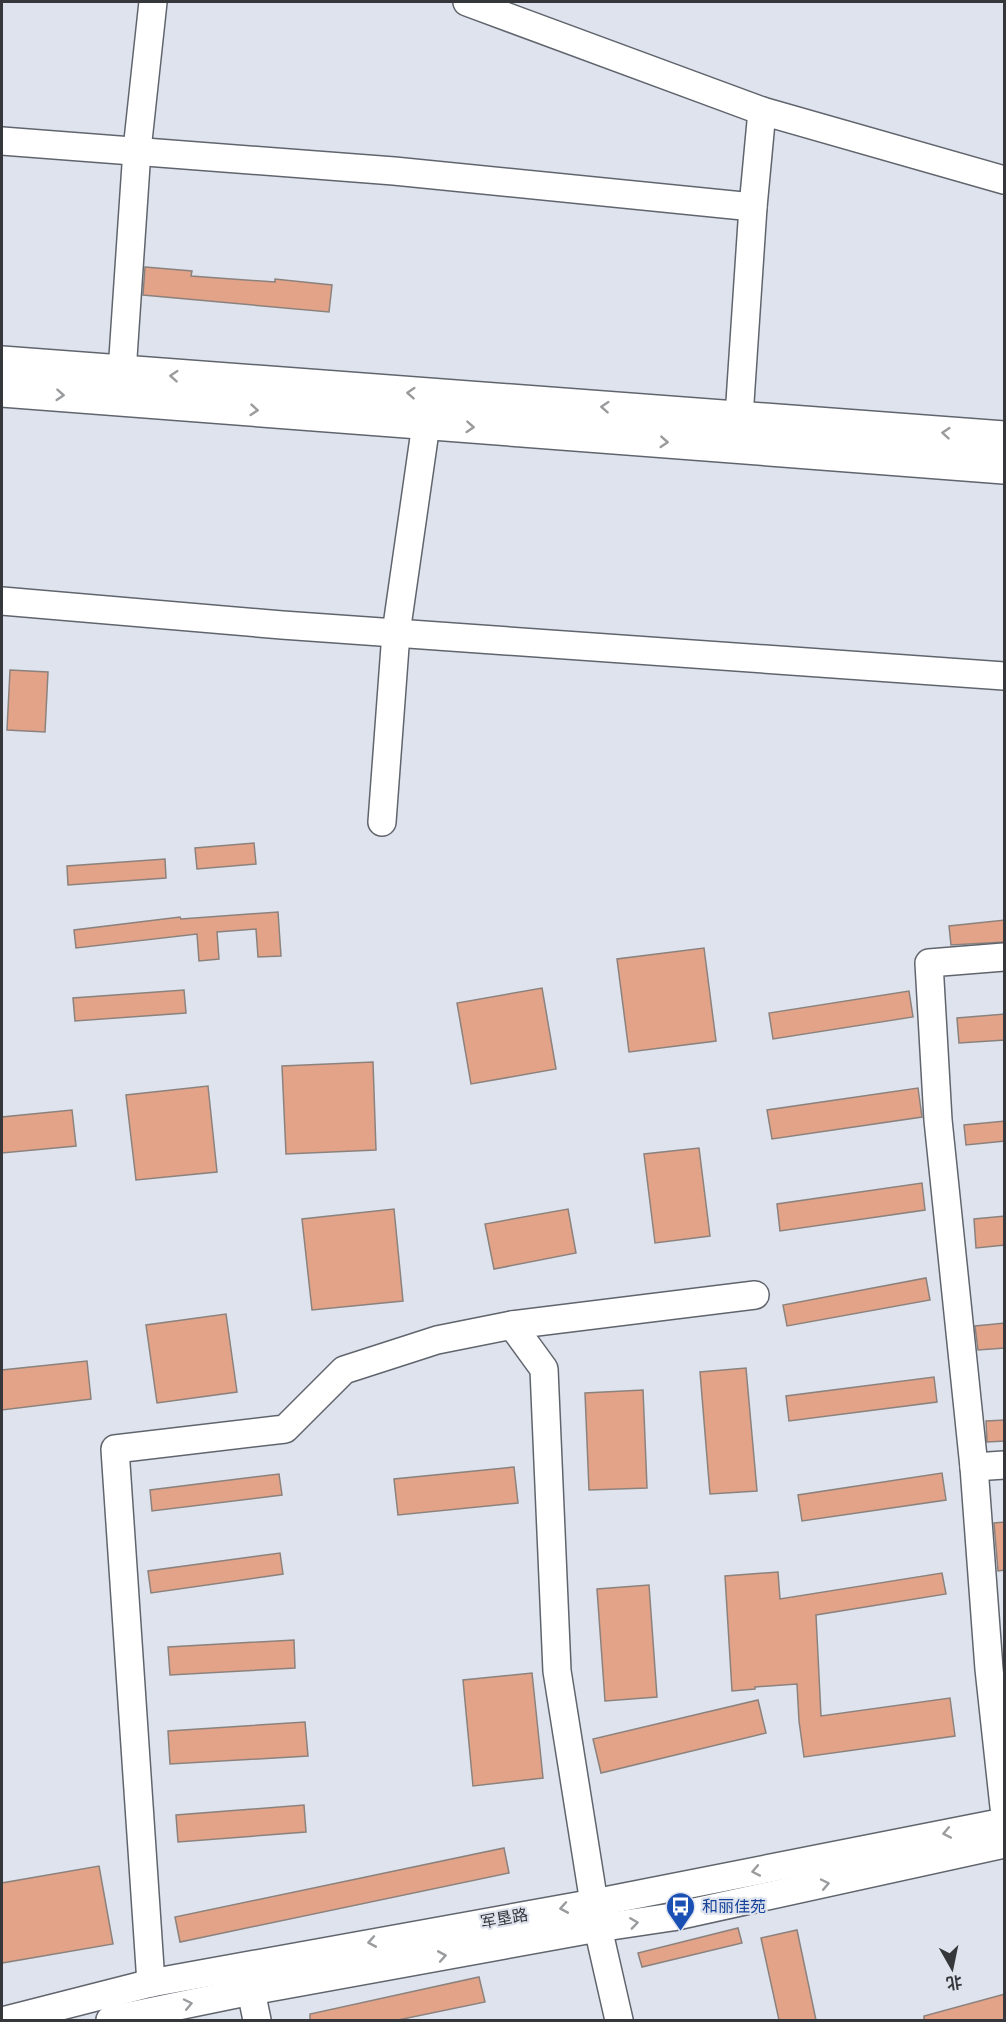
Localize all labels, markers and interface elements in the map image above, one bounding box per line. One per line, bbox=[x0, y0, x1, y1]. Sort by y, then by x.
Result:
one-way arrow bbox=[170, 370, 179, 383]
one-way arrow bbox=[406, 387, 415, 400]
one-way arrow bbox=[55, 388, 64, 401]
one-way arrow bbox=[601, 401, 610, 414]
one-way arrow bbox=[250, 403, 259, 416]
one-way arrow bbox=[465, 420, 474, 433]
one-way arrow bbox=[942, 427, 951, 440]
one-way arrow bbox=[659, 435, 669, 448]
one-way arrow bbox=[942, 1826, 952, 1839]
one-way arrow bbox=[751, 1864, 761, 1877]
one-way arrow bbox=[819, 1878, 829, 1891]
bus stop icon: 和丽佳苑 bbox=[665, 1890, 697, 1932]
place label: 和丽佳苑 bbox=[702, 1893, 766, 1917]
street label: 军垦路 bbox=[478, 1901, 530, 1933]
one-way arrow bbox=[560, 1901, 570, 1914]
one-way arrow bbox=[629, 1917, 638, 1929]
one-way arrow bbox=[368, 1935, 378, 1948]
north arrow bbox=[922, 1938, 982, 1998]
one-way arrow bbox=[436, 1950, 446, 1963]
text: 北 bbox=[945, 1971, 964, 1997]
one-way arrow bbox=[183, 1998, 193, 2011]

